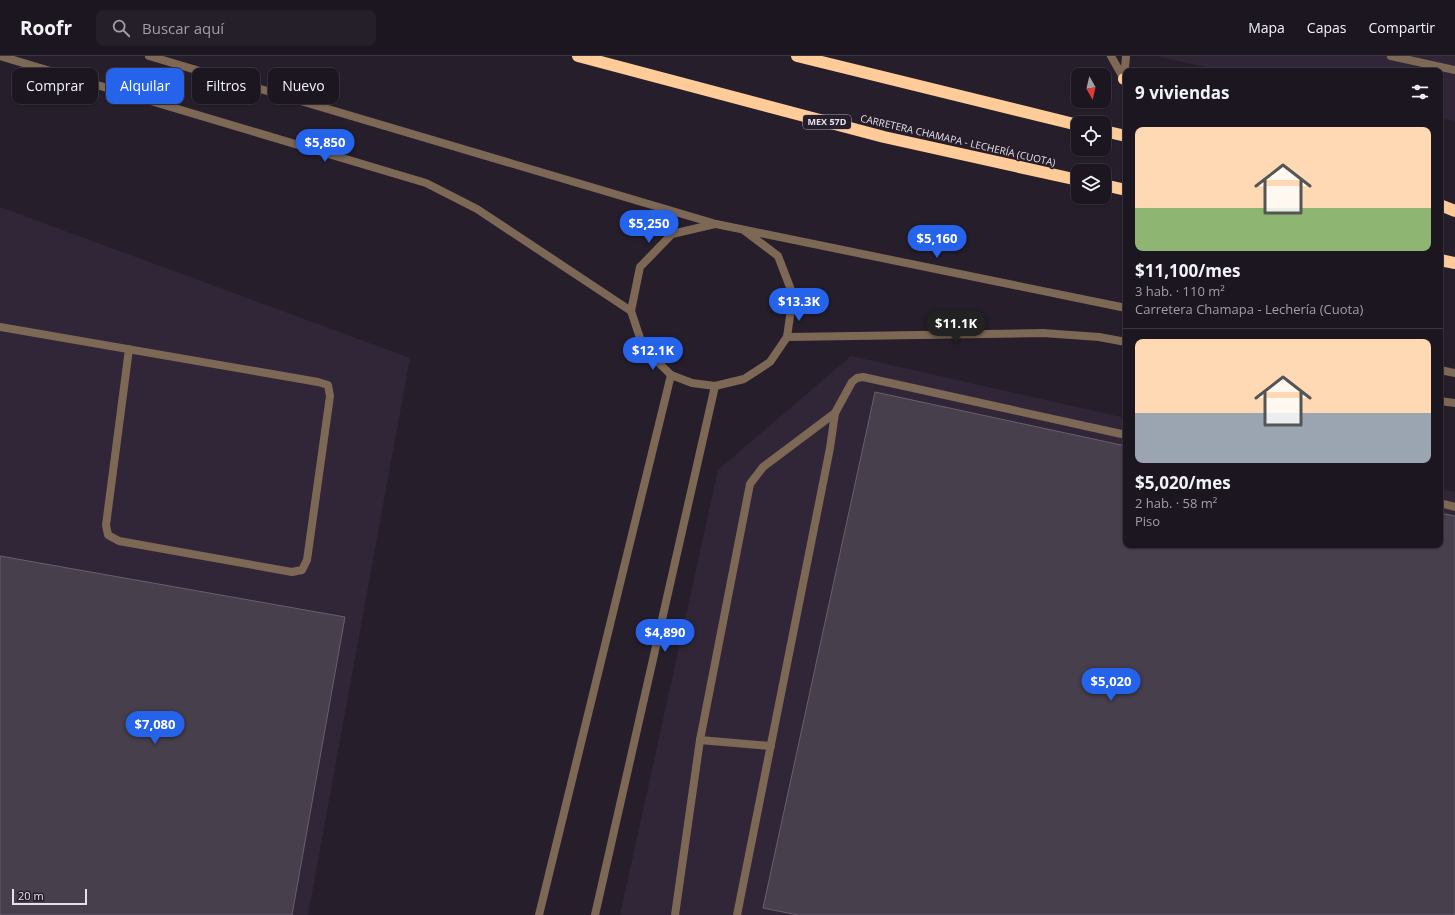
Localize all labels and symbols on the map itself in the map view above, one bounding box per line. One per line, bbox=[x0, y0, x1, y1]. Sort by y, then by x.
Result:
north arrow bbox=[1071, 68, 1111, 108]
street label: CARRETERA CHAMAPA - LECHERÍA (CUOTA) bbox=[859, 111, 1057, 169]
road number: MEX 57D bbox=[803, 115, 851, 129]
pin: $5,850 bbox=[292, 129, 358, 163]
pin: $5,250 bbox=[616, 210, 682, 244]
pin: $5,160 bbox=[904, 225, 970, 259]
pin: $13.3K bbox=[766, 288, 832, 322]
pin: $11.1K bbox=[923, 310, 989, 344]
pin: $12.1K bbox=[620, 337, 686, 371]
pin: $4,890 bbox=[632, 619, 698, 653]
pin: $5,020 bbox=[1078, 668, 1144, 702]
pin: $7,080 bbox=[122, 711, 188, 745]
scale bar bbox=[12, 887, 87, 906]

